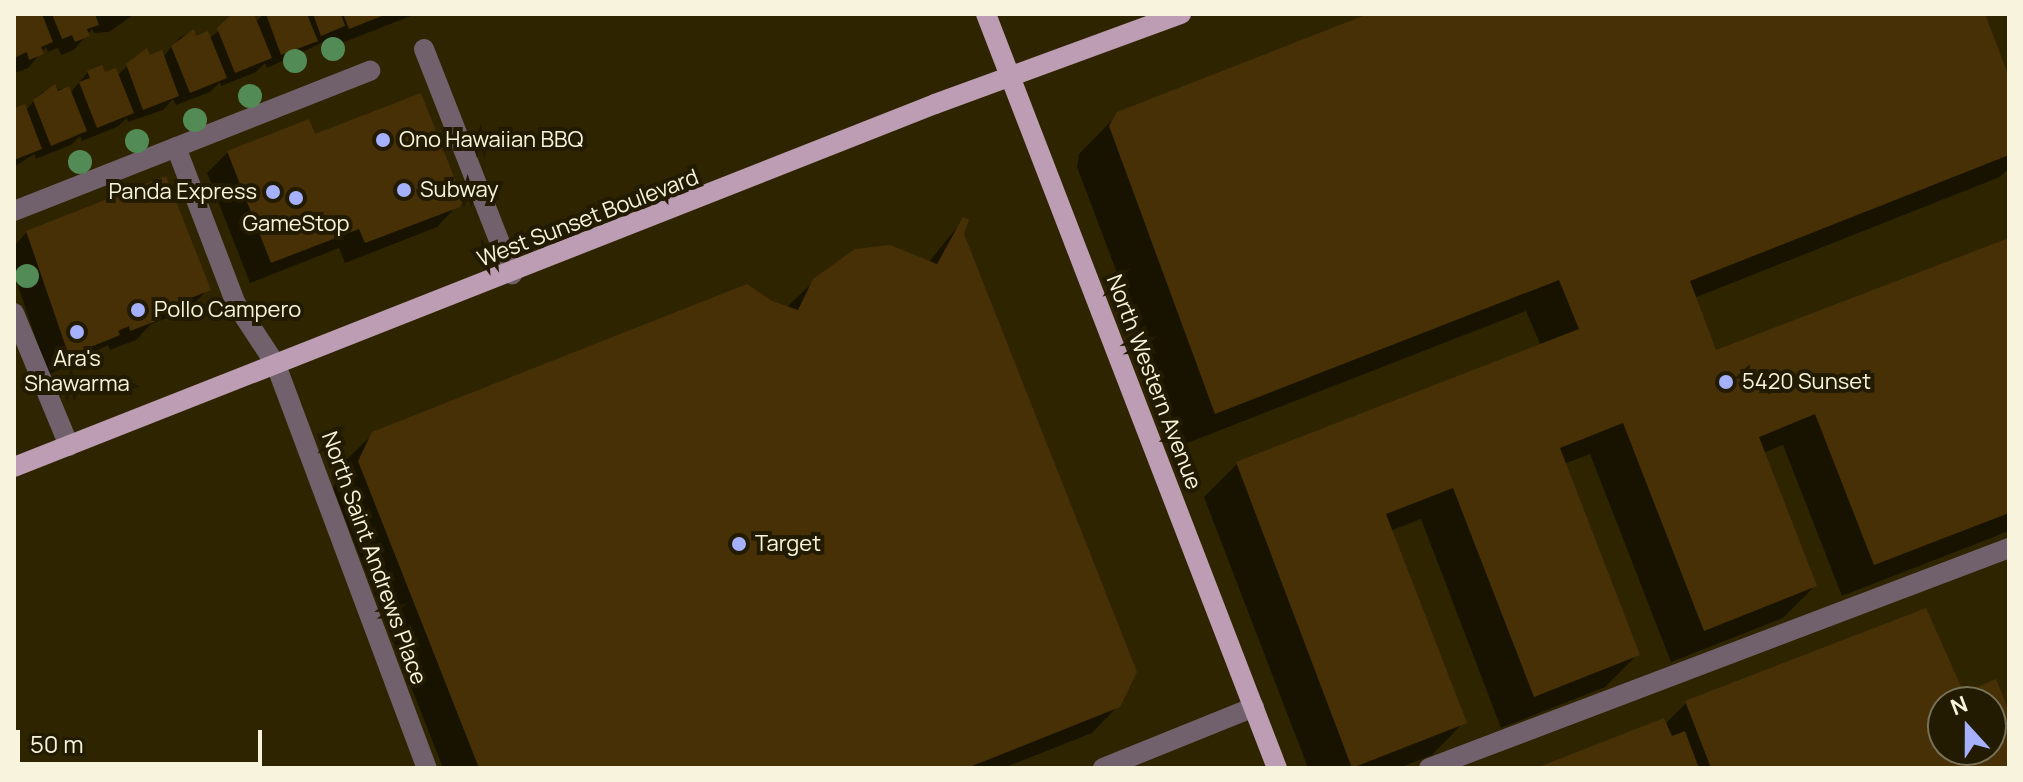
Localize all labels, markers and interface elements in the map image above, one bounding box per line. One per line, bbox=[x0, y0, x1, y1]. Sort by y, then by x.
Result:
place label: Ono Hawaiian BBQ bbox=[399, 127, 583, 153]
marker: Ono Hawaiian BBQ bbox=[374, 131, 392, 149]
street label: West Sunset Boulevard bbox=[474, 164, 702, 272]
place label: Subway bbox=[420, 177, 499, 203]
place label: Panda Express bbox=[109, 179, 257, 205]
marker: Subway bbox=[395, 181, 413, 199]
marker: Panda Express bbox=[264, 183, 282, 201]
marker: GameStop bbox=[287, 189, 305, 207]
place label: GameStop bbox=[242, 211, 350, 237]
street label: North Western Avenue bbox=[1101, 271, 1207, 493]
place label: Pollo Campero bbox=[154, 297, 301, 323]
marker: Pollo Campero bbox=[129, 301, 147, 319]
marker: Ara's Shawarma bbox=[68, 323, 86, 341]
place label: Ara's Shawarma bbox=[24, 345, 130, 396]
place label: 5420 Sunset bbox=[1742, 369, 1871, 395]
marker: 5420 Sunset bbox=[1717, 373, 1735, 391]
street label: North Saint Andrews Place bbox=[316, 428, 432, 688]
place label: Target bbox=[755, 531, 821, 557]
marker: Target bbox=[730, 535, 748, 553]
north arrow bbox=[1927, 686, 2007, 766]
text: N bbox=[1946, 689, 1972, 722]
scale bar bbox=[20, 714, 266, 764]
text: 50 m bbox=[30, 727, 84, 760]

